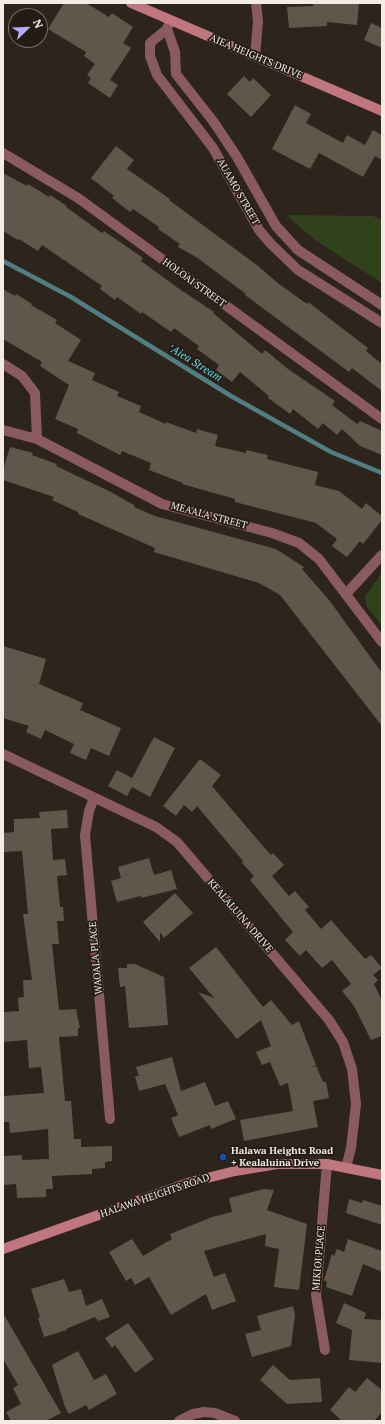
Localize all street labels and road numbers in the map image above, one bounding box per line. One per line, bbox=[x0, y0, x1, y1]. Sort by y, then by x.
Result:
street label: AIEA HEIGHTS DRIVE bbox=[208, 32, 304, 82]
street label: AUAMO STREET bbox=[214, 157, 262, 227]
street label: HOLOAI STREET bbox=[160, 256, 228, 310]
street label: MEAALA STREET bbox=[169, 500, 249, 532]
street label: KEALALUINA DRIVE bbox=[205, 877, 275, 955]
street label: WAOALA PLACE bbox=[87, 921, 105, 995]
street label: HALAWA HEIGHTS ROAD bbox=[99, 1172, 211, 1220]
street label: MIKIOI PLACE bbox=[310, 1225, 328, 1291]

